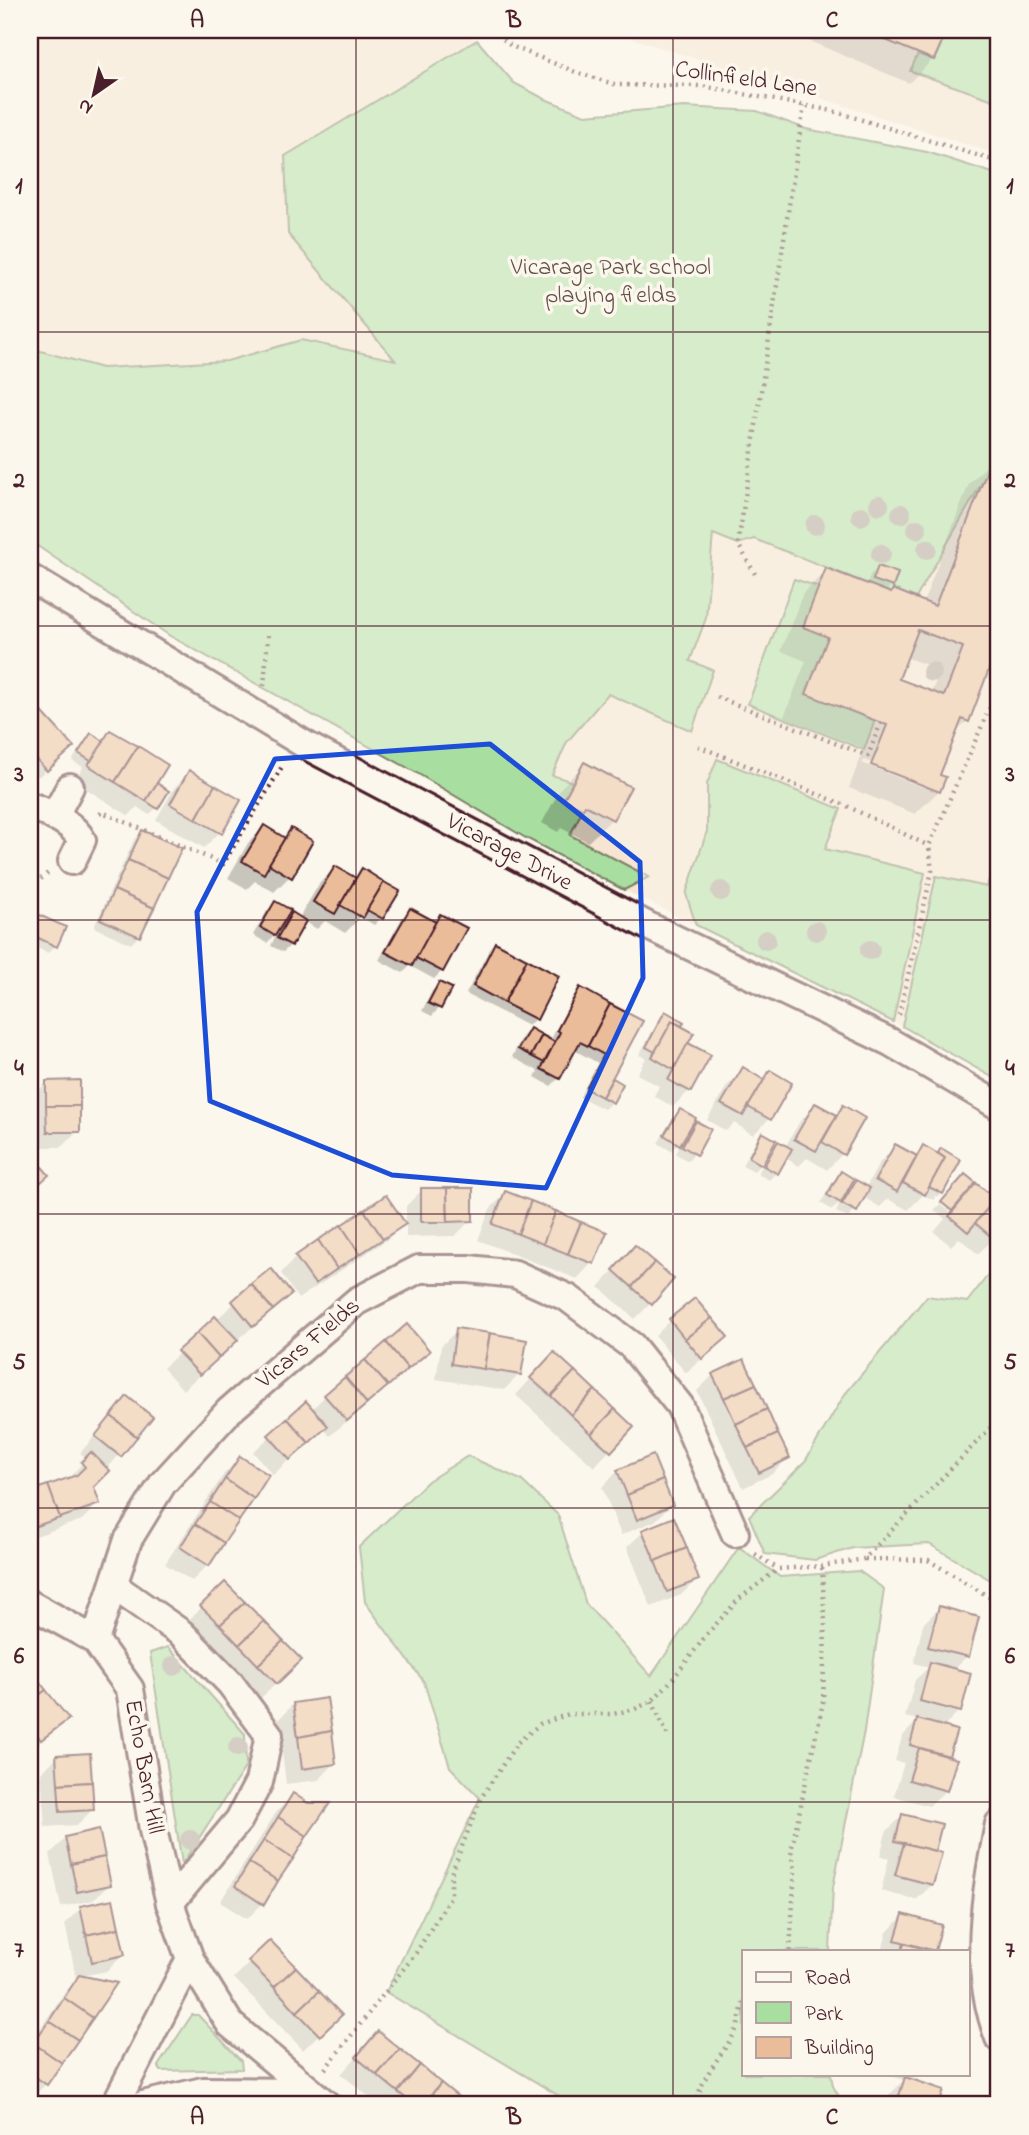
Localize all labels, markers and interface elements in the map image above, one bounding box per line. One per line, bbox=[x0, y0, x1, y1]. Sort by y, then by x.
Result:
text: A bbox=[190, 5, 204, 38]
text: B bbox=[505, 5, 522, 38]
text: C bbox=[826, 5, 839, 38]
street label: Collinfield Lane bbox=[673, 53, 820, 107]
north arrow bbox=[60, 60, 130, 130]
text: N bbox=[73, 91, 99, 121]
text: 1 bbox=[15, 171, 23, 204]
text: 1 bbox=[1006, 171, 1014, 204]
park label: Vicarage Park school playing fields bbox=[510, 251, 711, 315]
text: 2 bbox=[12, 465, 25, 498]
text: 2 bbox=[1003, 465, 1016, 498]
text: 3 bbox=[13, 759, 24, 792]
text: 3 bbox=[1004, 759, 1015, 792]
street label: Vicarage Drive bbox=[439, 805, 579, 901]
text: 4 bbox=[14, 1053, 24, 1086]
text: 4 bbox=[1005, 1053, 1015, 1086]
street label: Vicars Fields bbox=[249, 1290, 369, 1399]
text: 5 bbox=[12, 1347, 26, 1380]
text: 5 bbox=[1003, 1347, 1017, 1380]
text: 6 bbox=[14, 1641, 25, 1674]
text: 6 bbox=[1005, 1641, 1016, 1674]
street label: Echo Barn Hill bbox=[114, 1697, 172, 1837]
text: 7 bbox=[14, 1935, 24, 1968]
text: 7 bbox=[1005, 1935, 1015, 1968]
legend bbox=[742, 1950, 970, 2076]
text: Road bbox=[805, 1964, 851, 1994]
text: Park bbox=[805, 2000, 844, 2030]
text: Building bbox=[804, 2034, 874, 2066]
text: A bbox=[190, 2102, 204, 2135]
text: B bbox=[505, 2102, 522, 2135]
text: C bbox=[826, 2102, 839, 2135]

